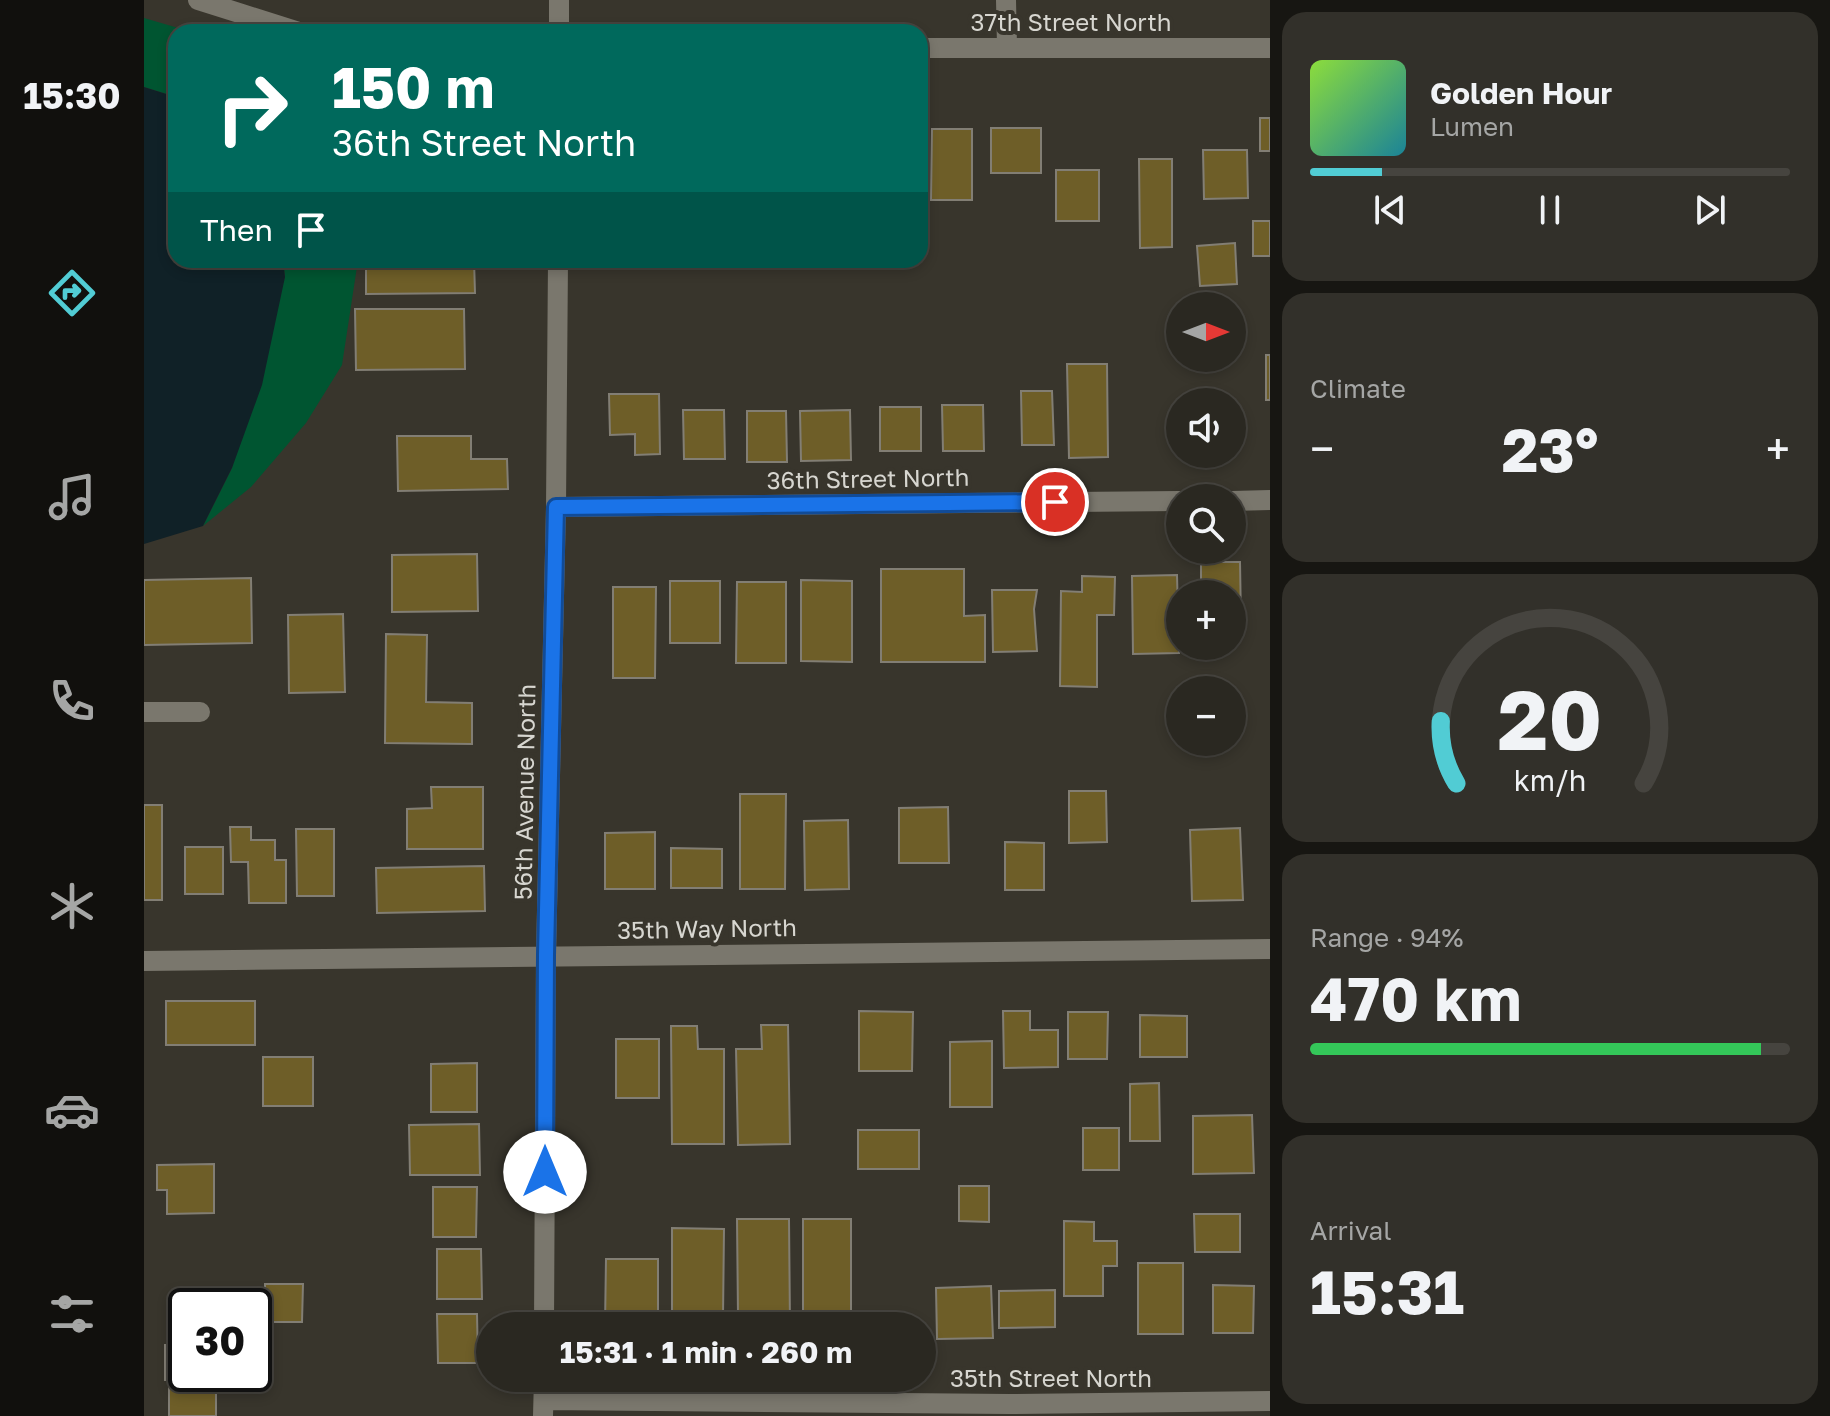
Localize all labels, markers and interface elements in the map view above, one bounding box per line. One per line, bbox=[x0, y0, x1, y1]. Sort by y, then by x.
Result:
street label: 37th Street North bbox=[971, 7, 1172, 36]
text: 150 m bbox=[332, 53, 494, 120]
icon: right bbox=[200, 56, 304, 160]
text: 15:30 bbox=[23, 74, 121, 117]
text: Golden Hour bbox=[1430, 75, 1612, 111]
text: Lumen bbox=[1430, 111, 1514, 142]
text: 36th Street North bbox=[332, 121, 636, 164]
icon: previous bbox=[1368, 188, 1412, 232]
icon: pause bbox=[1528, 188, 1572, 232]
icon: next bbox=[1688, 188, 1732, 232]
icon: arrive bbox=[289, 208, 333, 252]
text: Then bbox=[200, 212, 273, 248]
icon: directions bbox=[44, 265, 100, 321]
north arrow bbox=[1166, 292, 1246, 372]
map controls bbox=[1166, 292, 1246, 756]
text: Climate bbox=[1310, 373, 1406, 404]
button: sound bbox=[1166, 388, 1246, 468]
text: 23° bbox=[1502, 413, 1598, 485]
text: − bbox=[1310, 422, 1334, 475]
text: + bbox=[1766, 422, 1790, 475]
street label: 36th Street North bbox=[766, 462, 970, 494]
pin bbox=[1021, 468, 1089, 536]
icon: music bbox=[44, 469, 100, 525]
icon: arrive bbox=[1033, 480, 1077, 524]
button: search bbox=[1166, 484, 1246, 564]
button: + bbox=[1166, 580, 1246, 660]
text: 20 bbox=[1498, 668, 1602, 768]
icon: phone bbox=[44, 673, 100, 729]
button: − bbox=[1166, 676, 1246, 756]
street label: 56th Avenue North bbox=[508, 684, 540, 900]
text: km/h bbox=[1514, 763, 1586, 797]
icon: climate bbox=[44, 878, 100, 934]
street label: 35th Way North bbox=[617, 912, 797, 944]
text: Range · 94% bbox=[1310, 922, 1463, 953]
text: 470 km bbox=[1310, 962, 1522, 1034]
icon: car bbox=[44, 1082, 100, 1138]
position arrow bbox=[503, 1130, 587, 1214]
text: Arrival bbox=[1310, 1215, 1391, 1246]
text: 15:31 bbox=[1310, 1255, 1464, 1327]
icon: filters bbox=[44, 1286, 100, 1342]
speed limit sign: 30 bbox=[168, 1288, 272, 1392]
text: 15:31 · 1 min · 260 m bbox=[560, 1334, 852, 1370]
street label: 35th Street North bbox=[950, 1363, 1152, 1392]

